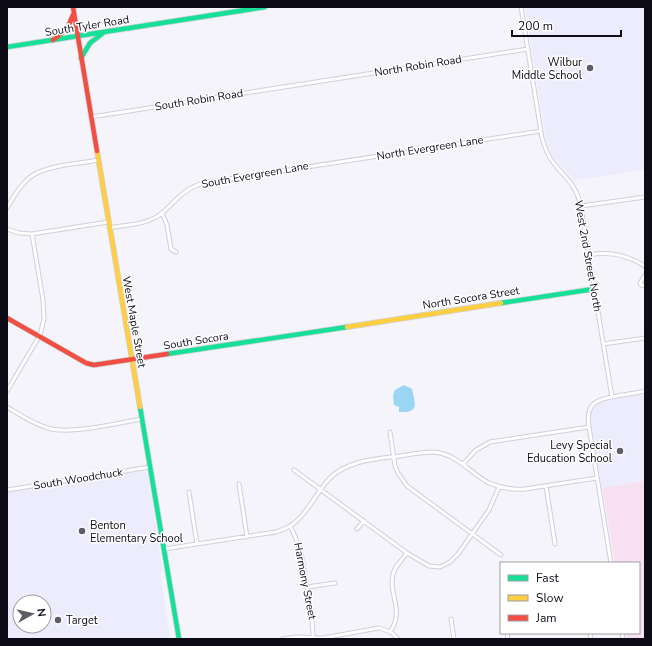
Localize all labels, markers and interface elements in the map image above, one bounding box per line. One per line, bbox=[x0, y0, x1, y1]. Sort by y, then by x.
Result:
street label: South Tyler Road bbox=[44, 12, 130, 40]
scale bar bbox=[512, 12, 621, 38]
text: 200 m bbox=[518, 18, 553, 34]
street label: North Robin Road bbox=[373, 52, 463, 80]
place label: Wilbur Middle School bbox=[512, 55, 583, 83]
marker: Wilbur Middle School bbox=[585, 63, 595, 73]
street label: South Robin Road bbox=[154, 86, 244, 114]
street label: North Evergreen Lane bbox=[375, 132, 485, 164]
street label: South Evergreen Lane bbox=[200, 158, 310, 192]
street label: West 2nd Street North bbox=[571, 199, 605, 313]
street label: West Maple Street bbox=[119, 275, 149, 369]
street label: North Socora Street bbox=[421, 283, 521, 313]
street label: South Socora bbox=[162, 328, 230, 354]
place label: Levy Special Education School bbox=[527, 438, 613, 466]
marker: Levy Special Education School bbox=[615, 446, 625, 456]
street label: South Woodchuck bbox=[32, 464, 124, 493]
place label: Benton Elementary School bbox=[90, 518, 184, 546]
marker: Benton Elementary School bbox=[77, 526, 87, 536]
street label: Harmony Street bbox=[290, 541, 320, 621]
legend bbox=[500, 562, 640, 634]
text: Fast bbox=[536, 570, 559, 586]
text: Slow bbox=[536, 590, 564, 606]
north arrow bbox=[12, 594, 52, 634]
text: N bbox=[33, 608, 49, 618]
text: Jam bbox=[535, 610, 557, 626]
place label: Target bbox=[66, 613, 98, 628]
marker: Target bbox=[53, 615, 63, 625]

